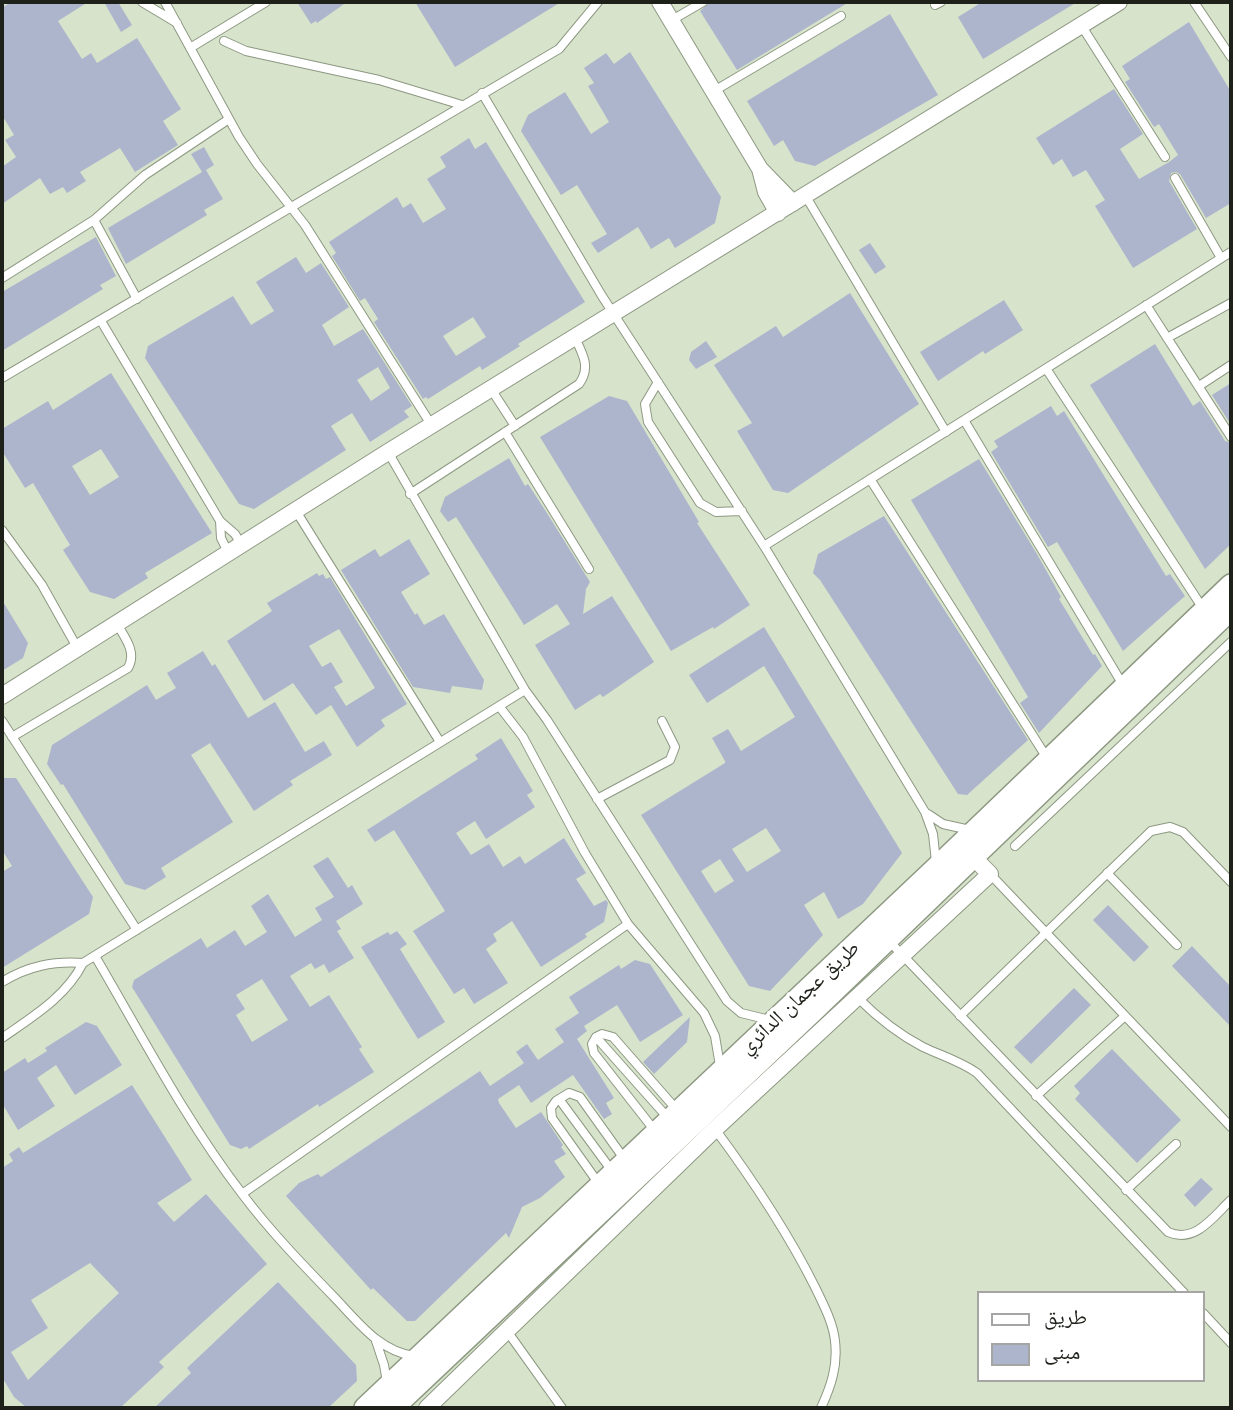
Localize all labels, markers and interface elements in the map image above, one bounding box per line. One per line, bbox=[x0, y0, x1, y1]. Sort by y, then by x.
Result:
street label: طريق عجمان الدائري bbox=[734, 935, 864, 1059]
legend bbox=[978, 1291, 1205, 1382]
text: طريق bbox=[1044, 1304, 1087, 1328]
text: مبنى bbox=[1044, 1339, 1080, 1363]

